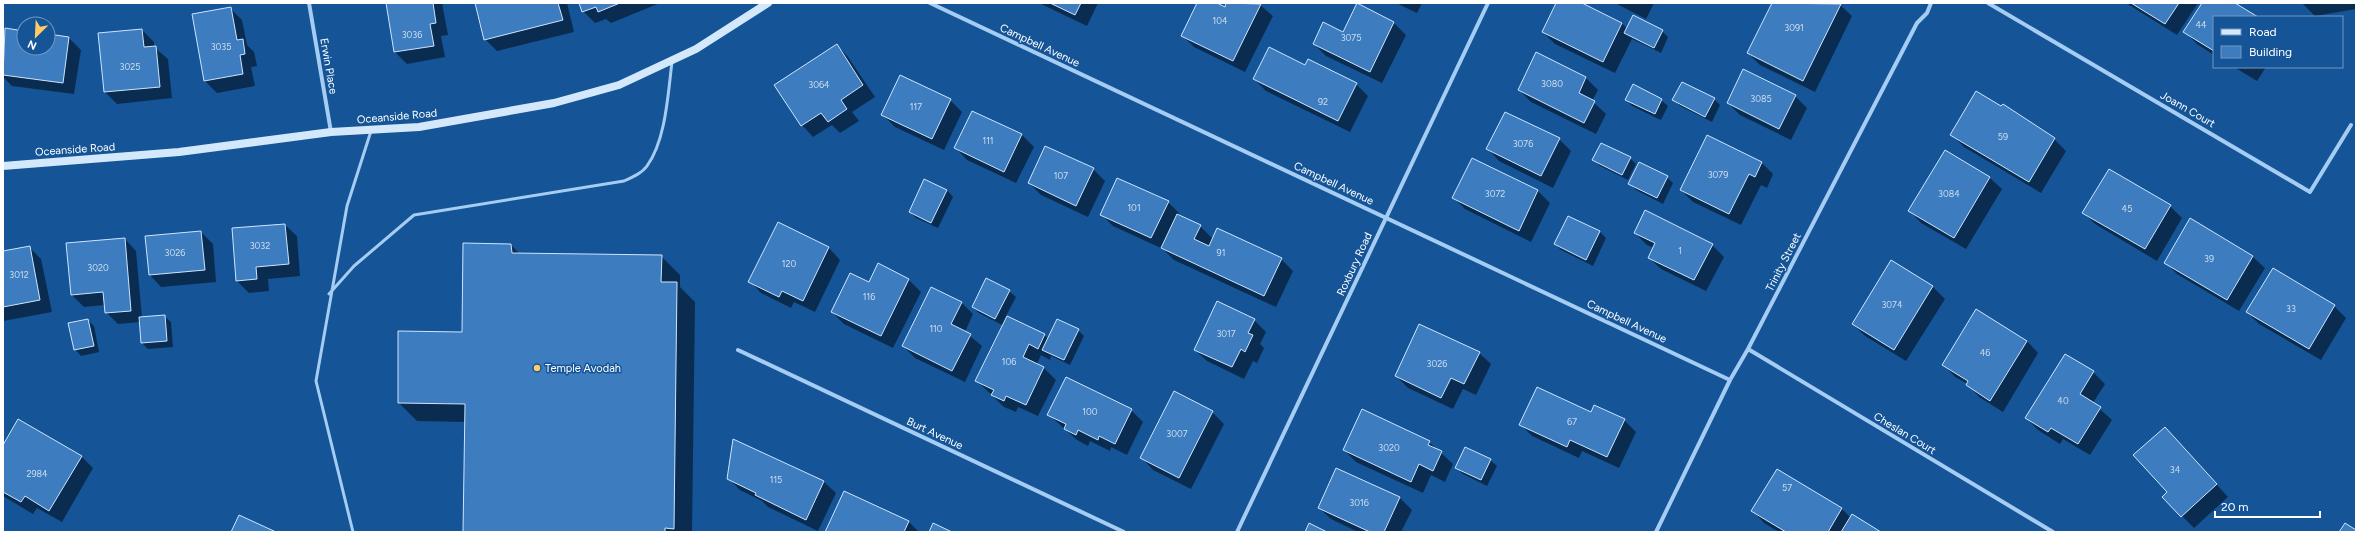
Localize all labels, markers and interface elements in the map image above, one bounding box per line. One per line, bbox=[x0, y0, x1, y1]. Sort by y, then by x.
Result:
house number: 104 bbox=[1212, 15, 1228, 26]
north arrow bbox=[16, 16, 56, 56]
legend bbox=[2213, 16, 2343, 68]
house number: 44 bbox=[2195, 19, 2207, 30]
street label: Campbell Avenue bbox=[998, 21, 1082, 70]
house number: 3091 bbox=[1784, 22, 1804, 33]
text: Road bbox=[2249, 25, 2277, 39]
house number: 3036 bbox=[402, 29, 422, 40]
house number: 3075 bbox=[1341, 32, 1361, 43]
text: N bbox=[26, 37, 39, 52]
street label: Erwin Place bbox=[317, 37, 340, 95]
house number: 3035 bbox=[211, 41, 231, 52]
text: Building bbox=[2249, 45, 2292, 59]
house number: 3025 bbox=[120, 61, 140, 72]
house number: 3080 bbox=[1541, 78, 1563, 89]
house number: 3064 bbox=[808, 79, 830, 90]
street label: Joann Court bbox=[2158, 89, 2217, 130]
house number: 3085 bbox=[1750, 93, 1772, 104]
house number: 92 bbox=[1318, 96, 1328, 107]
house number: 117 bbox=[910, 101, 922, 112]
street label: Oceanside Road bbox=[356, 107, 438, 126]
house number: 59 bbox=[1998, 131, 2008, 142]
house number: 111 bbox=[982, 135, 994, 146]
house number: 3076 bbox=[1513, 138, 1533, 149]
street label: Oceanside Road bbox=[34, 140, 116, 159]
street label: Campbell Avenue bbox=[1292, 159, 1376, 208]
house number: 3079 bbox=[1708, 169, 1728, 180]
house number: 107 bbox=[1054, 170, 1068, 181]
house number: 3072 bbox=[1485, 188, 1505, 199]
house number: 3084 bbox=[1938, 188, 1960, 199]
house number: 101 bbox=[1127, 202, 1141, 213]
house number: 45 bbox=[2122, 203, 2132, 214]
street label: Roxbury Road bbox=[1334, 230, 1375, 298]
street label: Trinity Street bbox=[1763, 231, 1804, 294]
house number: 3032 bbox=[250, 240, 270, 251]
house number: 1 bbox=[1678, 245, 1682, 256]
house number: 3026 bbox=[165, 247, 185, 258]
house number: 91 bbox=[1217, 247, 1225, 258]
house number: 39 bbox=[2204, 253, 2214, 264]
house number: 120 bbox=[782, 258, 796, 269]
house number: 3020 bbox=[87, 262, 109, 273]
house number: 3012 bbox=[9, 269, 29, 280]
house number: 116 bbox=[863, 291, 875, 302]
street label: Campbell Avenue bbox=[1585, 297, 1669, 346]
house number: 3074 bbox=[1881, 299, 1903, 310]
house number: 33 bbox=[2286, 303, 2296, 314]
house number: 110 bbox=[929, 323, 943, 334]
house number: 3017 bbox=[1216, 328, 1236, 339]
house number: 46 bbox=[1980, 347, 1990, 358]
house number: 106 bbox=[1002, 356, 1016, 367]
house number: 3026 bbox=[1427, 358, 1447, 369]
place label: Temple Avodah bbox=[545, 362, 621, 375]
marker: Temple Avodah bbox=[532, 363, 542, 373]
house number: 40 bbox=[2057, 395, 2069, 406]
house number: 100 bbox=[1082, 406, 1098, 417]
street label: Cheslan Court bbox=[1871, 410, 1938, 457]
street label: Burt Avenue bbox=[905, 415, 965, 452]
house number: 67 bbox=[1567, 416, 1577, 427]
house number: 3007 bbox=[1166, 428, 1188, 439]
house number: 3020 bbox=[1378, 442, 1400, 453]
house number: 34 bbox=[2170, 464, 2181, 475]
house number: 2984 bbox=[26, 468, 48, 479]
house number: 115 bbox=[770, 474, 782, 485]
house number: 57 bbox=[1782, 482, 1792, 493]
scale bar bbox=[2215, 493, 2320, 519]
house number: 3016 bbox=[1349, 497, 1369, 508]
text: 20 m bbox=[2221, 500, 2249, 514]

